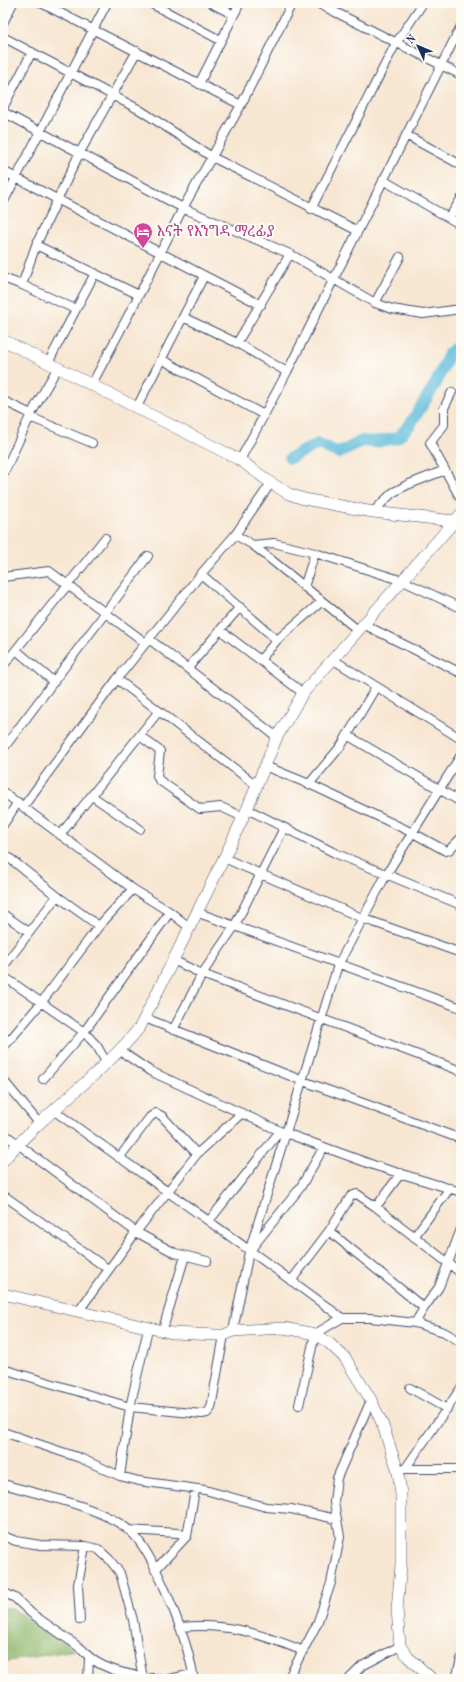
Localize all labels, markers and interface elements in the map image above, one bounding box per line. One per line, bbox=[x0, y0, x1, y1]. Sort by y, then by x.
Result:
north arrow bbox=[398, 26, 438, 66]
text: N bbox=[405, 33, 419, 47]
hotel icon: እናት የእንግዳ ማረፊያ bbox=[132, 221, 154, 249]
place label: እናት የእንግዳ ማረፊያ bbox=[157, 223, 275, 240]

